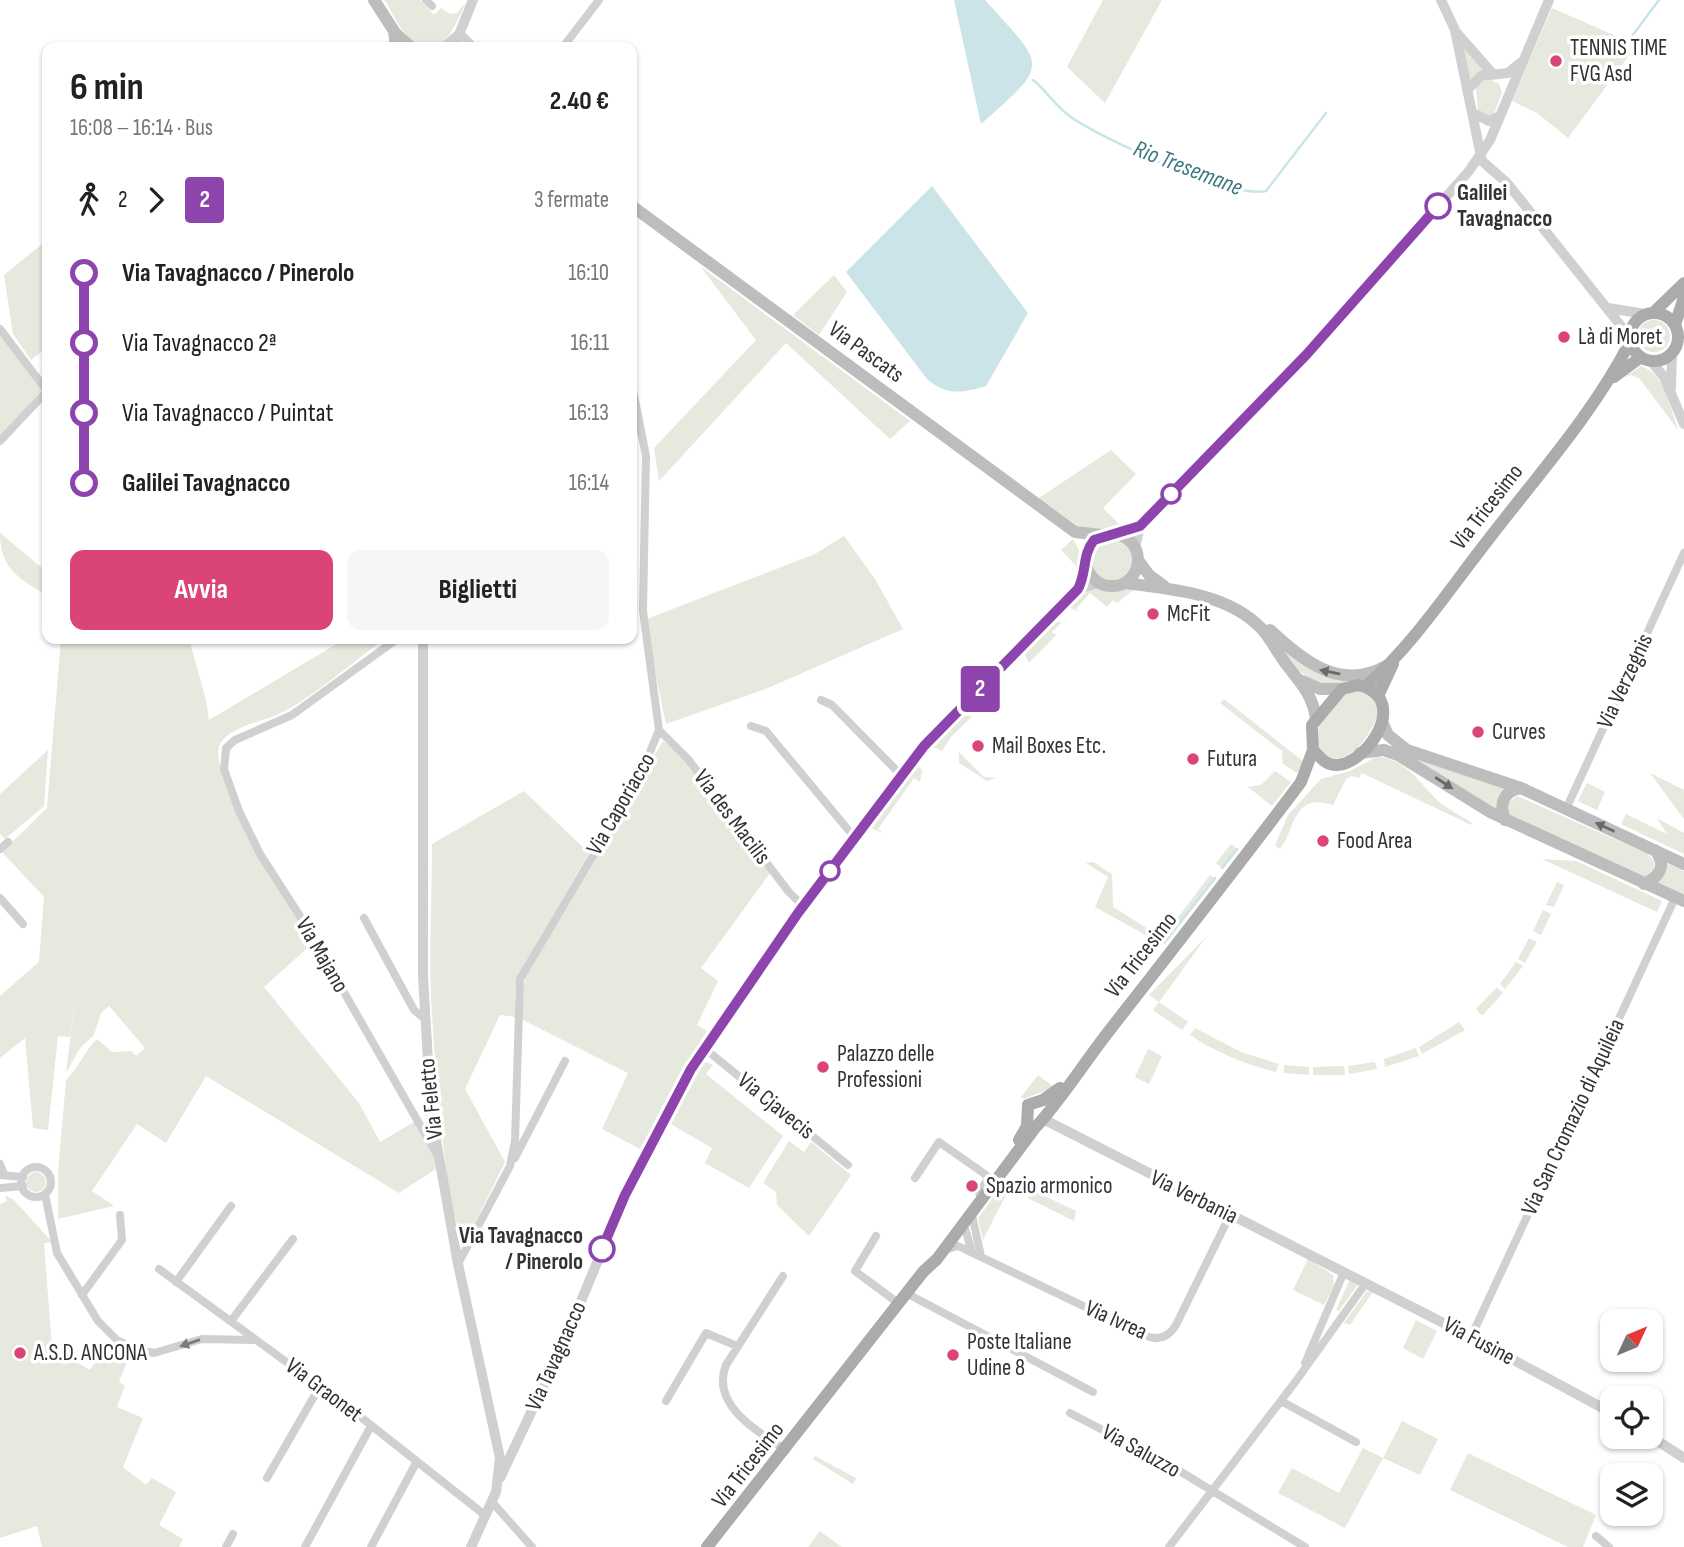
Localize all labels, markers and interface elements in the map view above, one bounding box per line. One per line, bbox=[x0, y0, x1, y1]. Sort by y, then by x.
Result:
place label: TENNIS TIME FVG Asd bbox=[1570, 34, 1668, 88]
marker: TENNIS TIME FVG Asd bbox=[1548, 53, 1564, 69]
text: 6 min bbox=[70, 65, 144, 110]
text: 2.40 € bbox=[550, 86, 609, 117]
text: 16:08 – 16:14 · Bus bbox=[70, 114, 213, 142]
water label: Rio Tresemane bbox=[1129, 134, 1247, 202]
place label: Galilei Tavagnacco bbox=[1457, 179, 1552, 233]
icon: walk bbox=[70, 181, 108, 219]
icon: forward bbox=[137, 181, 175, 219]
text: 2 bbox=[199, 185, 210, 214]
text: 2 bbox=[118, 186, 127, 214]
text: 3 fermate bbox=[534, 186, 609, 214]
marker: Galilei Tavagnacco bbox=[1425, 193, 1451, 219]
text: Via Tavagnacco / Pinerolo bbox=[122, 258, 354, 289]
text: 16:10 bbox=[568, 259, 609, 287]
street label: Via Pascats bbox=[823, 315, 909, 389]
place label: Là di Moret bbox=[1578, 323, 1662, 351]
text: Via Tavagnacco 2ª bbox=[122, 328, 277, 359]
text: 16:11 bbox=[570, 329, 609, 357]
marker: Là di Moret bbox=[1556, 329, 1572, 345]
text: Via Tavagnacco / Puintat bbox=[122, 398, 333, 429]
text: 16:13 bbox=[569, 399, 609, 427]
street label: Via Tricesimo bbox=[1445, 459, 1529, 555]
text: Galilei Tavagnacco bbox=[122, 468, 290, 499]
text: 16:14 bbox=[569, 469, 609, 497]
unlabelled marker bbox=[1161, 484, 1181, 504]
button: Avvia bbox=[70, 550, 333, 630]
button: Biglietti bbox=[347, 550, 609, 630]
place label: McFit bbox=[1167, 600, 1210, 628]
marker: McFit bbox=[1145, 606, 1161, 622]
street label: Via Verzegnis bbox=[1591, 629, 1659, 733]
line badge: 2 bbox=[957, 666, 1003, 712]
one-way arrow bbox=[1319, 666, 1341, 677]
text: 2 bbox=[975, 674, 985, 703]
place label: Curves bbox=[1492, 718, 1546, 746]
marker: Curves bbox=[1470, 724, 1486, 740]
place label: Mail Boxes Etc. bbox=[992, 732, 1106, 760]
marker: Mail Boxes Etc. bbox=[970, 738, 986, 754]
place label: Futura bbox=[1207, 745, 1257, 773]
street label: Via Caporiacco bbox=[581, 748, 661, 860]
marker: Futura bbox=[1185, 751, 1201, 767]
street label: Via des Macilis bbox=[687, 764, 777, 870]
one-way arrow bbox=[1435, 776, 1453, 790]
one-way arrow bbox=[1595, 821, 1616, 832]
place label: Food Area bbox=[1337, 827, 1412, 855]
marker: Food Area bbox=[1315, 833, 1331, 849]
unlabelled marker bbox=[820, 861, 840, 881]
street label: Via Tricesimo bbox=[1099, 907, 1183, 1003]
street label: Via Majano bbox=[289, 912, 355, 998]
street label: Via San Cromazio di Aquileia bbox=[1515, 1014, 1631, 1220]
place label: Palazzo delle Professioni bbox=[837, 1040, 934, 1094]
street label: Via Feletto bbox=[413, 1057, 449, 1141]
marker: Palazzo delle Professioni bbox=[815, 1059, 831, 1075]
street label: Via Cjavecis bbox=[732, 1067, 820, 1145]
street label: Via Verbania bbox=[1146, 1164, 1242, 1230]
place label: Spazio armonico bbox=[986, 1172, 1112, 1200]
marker: Spazio armonico bbox=[964, 1178, 980, 1194]
place label: Via Tavagnacco / Pinerolo bbox=[459, 1222, 583, 1276]
marker: Via Tavagnacco / Pinerolo bbox=[589, 1236, 615, 1262]
street label: Via Ivrea bbox=[1081, 1294, 1151, 1346]
street label: Via Tavagnacco bbox=[519, 1297, 593, 1415]
north arrow bbox=[1600, 1309, 1662, 1372]
map controls bbox=[1600, 1309, 1663, 1526]
street label: Via Fusine bbox=[1438, 1311, 1520, 1371]
place label: Poste Italiane Udine 8 bbox=[967, 1328, 1072, 1382]
one-way arrow bbox=[179, 1338, 200, 1349]
place label: A.S.D. ANCONA bbox=[33, 1339, 147, 1367]
marker: A.S.D. ANCONA bbox=[12, 1345, 28, 1361]
marker: Poste Italiane Udine 8 bbox=[945, 1347, 961, 1363]
street label: Via Graonet bbox=[280, 1352, 368, 1428]
button: locate bbox=[1600, 1386, 1663, 1449]
street label: Via Tricesimo bbox=[706, 1417, 790, 1513]
street label: Via Saluzzo bbox=[1097, 1418, 1185, 1484]
button: layers bbox=[1600, 1463, 1663, 1526]

